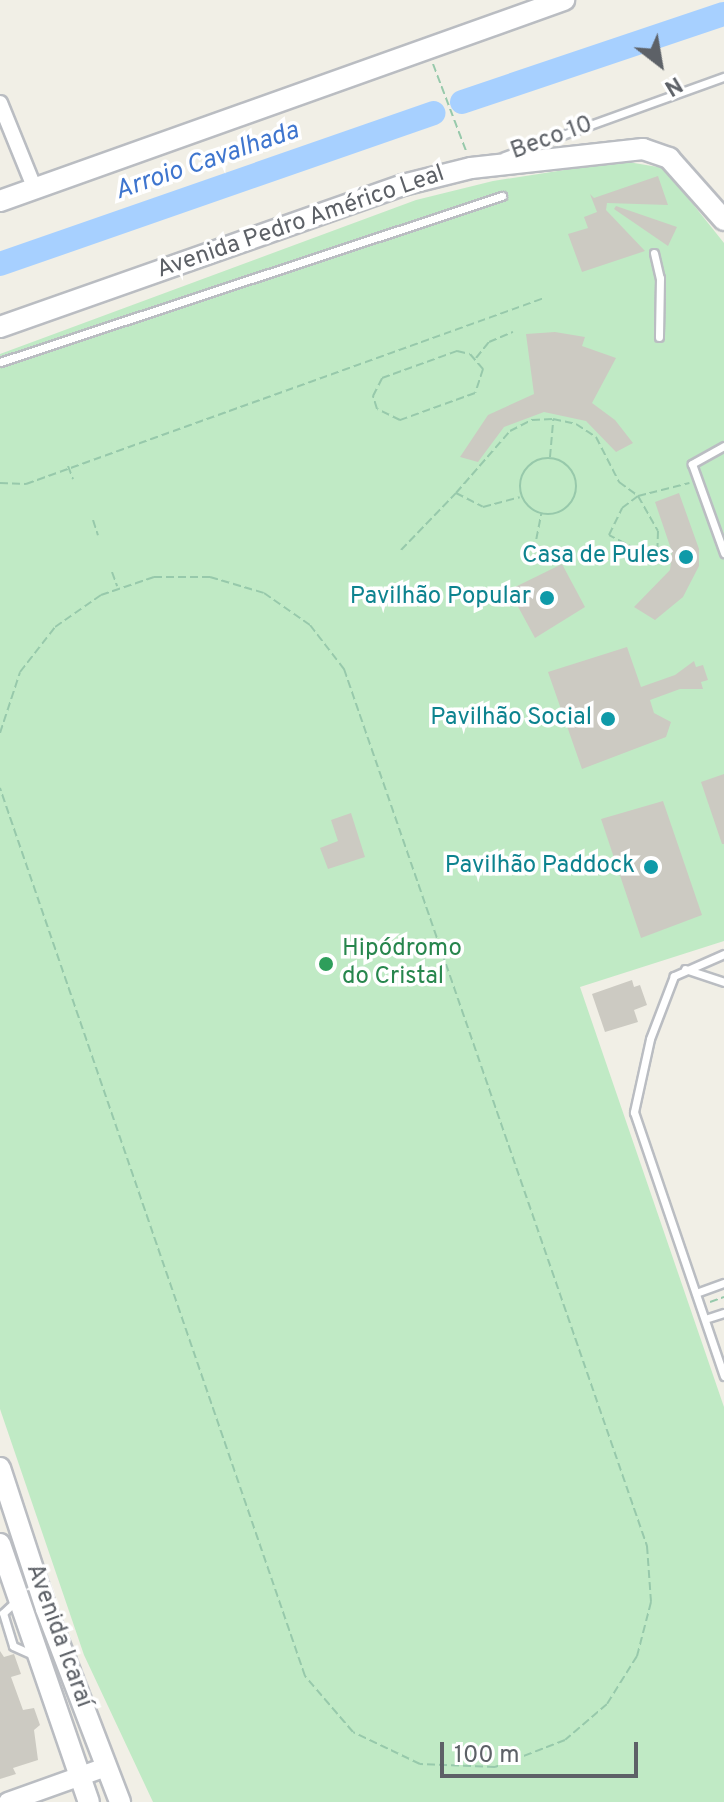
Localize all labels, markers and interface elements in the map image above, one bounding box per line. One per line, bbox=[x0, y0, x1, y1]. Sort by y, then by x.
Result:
north arrow bbox=[620, 24, 700, 104]
text: N bbox=[659, 69, 686, 101]
street label: Beco 10 bbox=[507, 111, 597, 167]
water label: Arroio Cavalhada bbox=[111, 116, 303, 208]
street label: Avenida Pedro Américo Leal bbox=[153, 160, 449, 286]
place label: Casa de Pules bbox=[522, 543, 670, 571]
marker: Casa de Pules bbox=[677, 548, 695, 566]
place label: Pavilhão Popular bbox=[350, 584, 531, 612]
marker: Pavilhão Popular bbox=[538, 589, 556, 607]
place label: Pavilhão Social bbox=[430, 705, 592, 733]
marker: Pavilhão Social bbox=[599, 710, 617, 728]
place label: Pavilhão Paddock bbox=[445, 853, 635, 881]
marker: Pavilhão Paddock bbox=[642, 858, 660, 876]
place label: Hipódromo do Cristal bbox=[342, 936, 462, 992]
marker: Hipódromo do Cristal bbox=[317, 955, 335, 973]
street label: Avenida Icaraí bbox=[19, 1560, 97, 1712]
scale bar bbox=[444, 1726, 642, 1776]
text: 100 m bbox=[454, 1741, 520, 1771]

